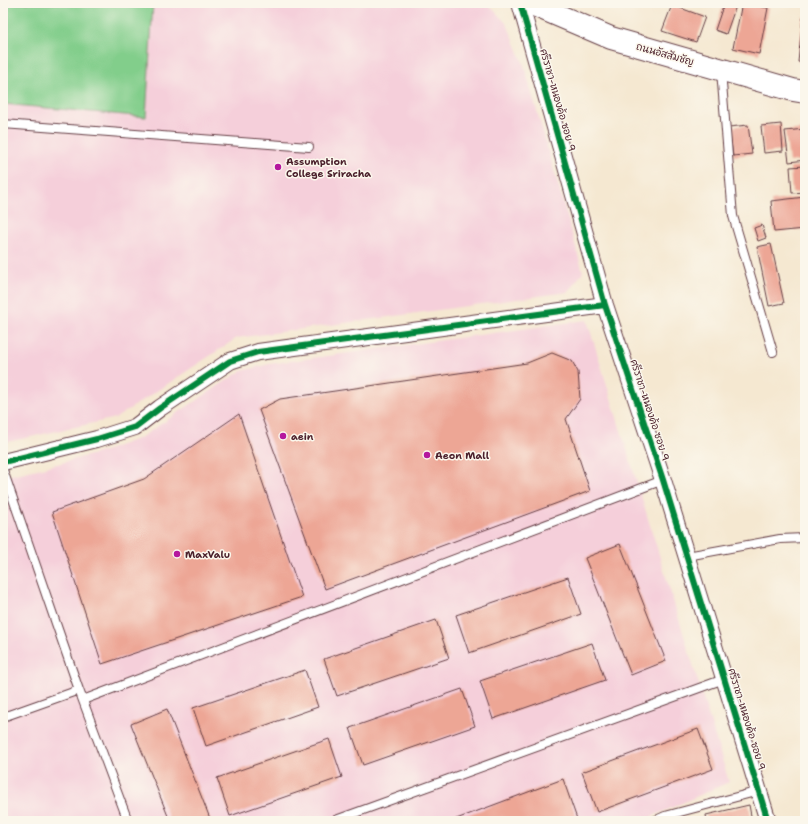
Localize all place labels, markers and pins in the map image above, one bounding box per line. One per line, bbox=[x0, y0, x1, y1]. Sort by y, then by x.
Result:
place label: Assumption College Sriracha bbox=[286, 155, 371, 180]
marker: Assumption College Sriracha bbox=[273, 162, 283, 172]
place label: aein bbox=[291, 430, 314, 443]
marker: aein bbox=[278, 431, 288, 441]
place label: Aeon Mall bbox=[435, 449, 490, 462]
marker: Aeon Mall bbox=[422, 450, 432, 460]
place label: MaxValu bbox=[185, 548, 230, 561]
marker: MaxValu bbox=[172, 549, 182, 559]

